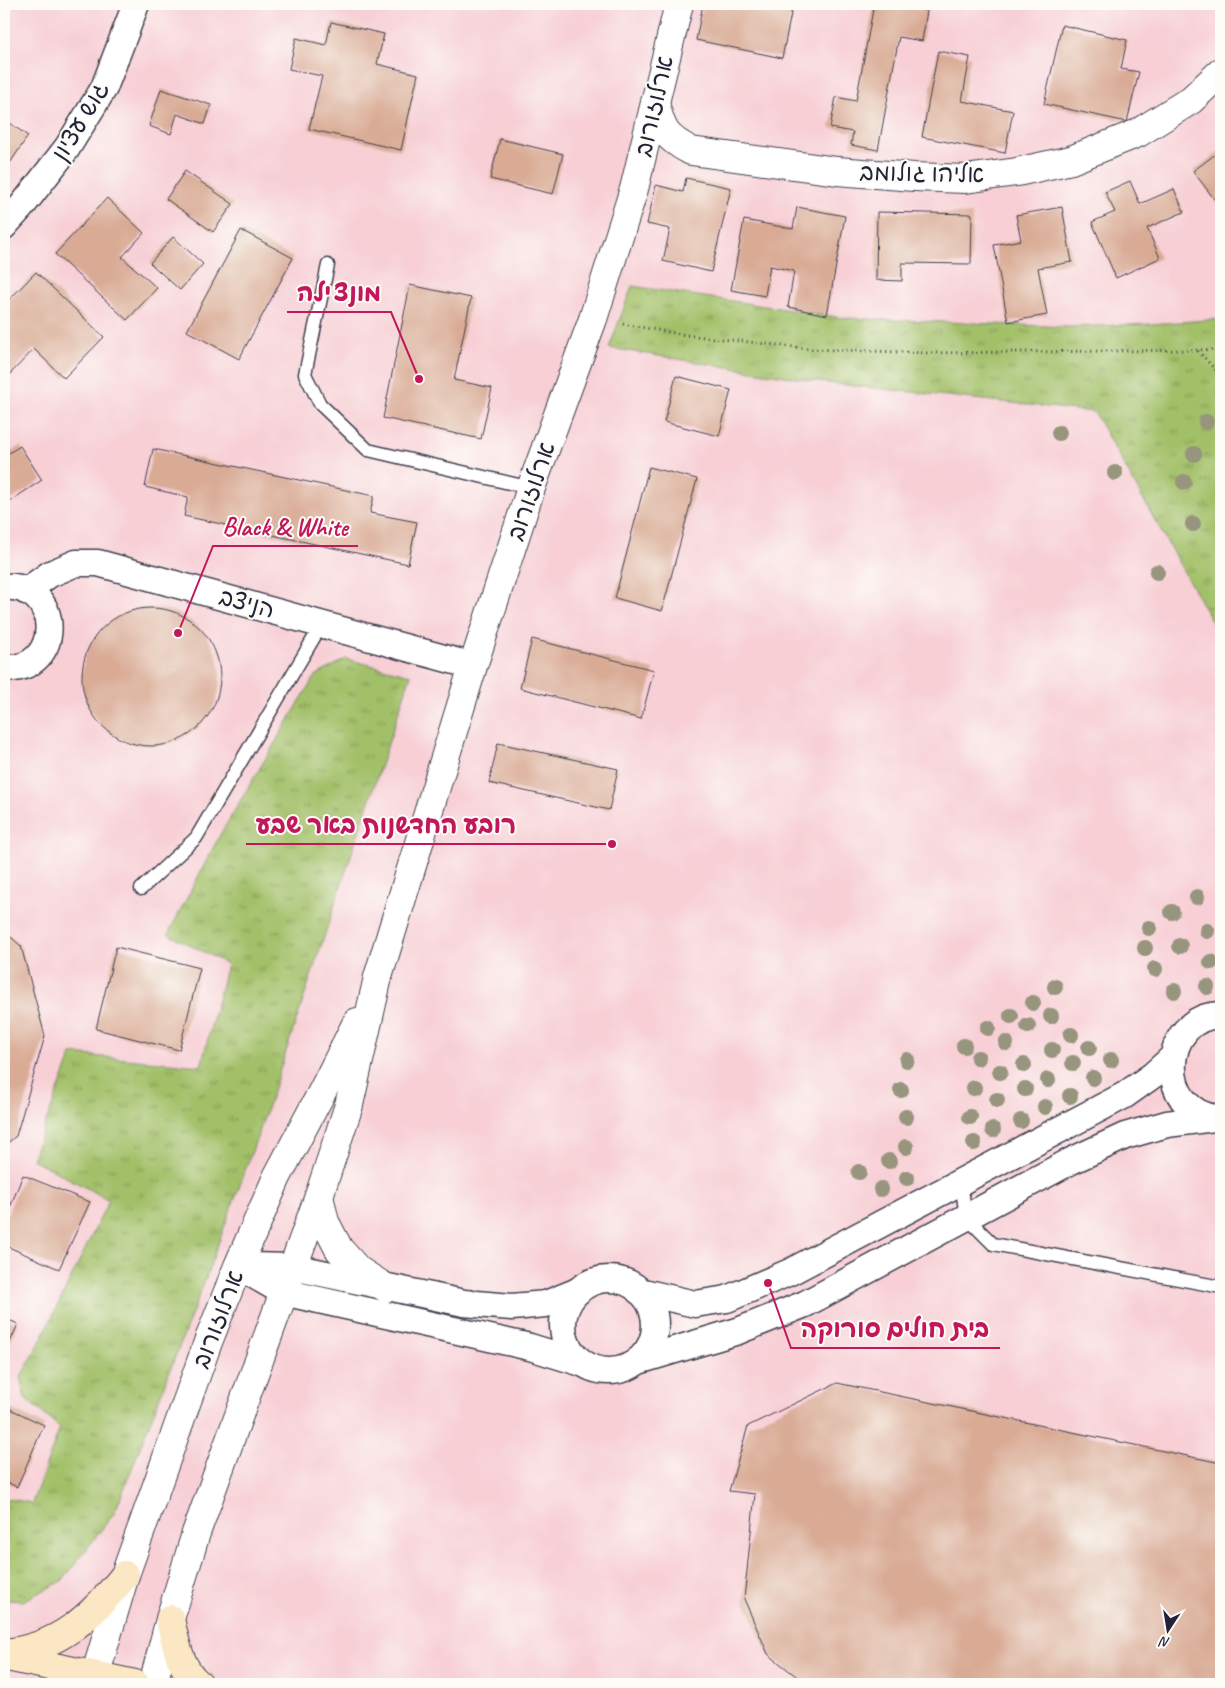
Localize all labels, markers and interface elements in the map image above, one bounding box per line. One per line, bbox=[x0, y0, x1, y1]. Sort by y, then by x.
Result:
street label: ארלוזורוב bbox=[628, 53, 680, 159]
street label: גוש עציון bbox=[45, 75, 116, 166]
street label: אליהו גולומב bbox=[859, 157, 985, 189]
callout: מונצ'ילה bbox=[287, 272, 391, 312]
text: מונצ'ילה bbox=[297, 277, 381, 309]
street label: ארלוזורוב bbox=[500, 438, 562, 544]
callout: Black & White bbox=[213, 506, 358, 546]
text: Black & White bbox=[222, 511, 349, 543]
street label: הניצב bbox=[216, 581, 278, 625]
callout: רובע החדשנות באר שבע bbox=[246, 804, 526, 844]
text: רובע החדשנות באר שבע bbox=[256, 809, 516, 841]
street label: ארלוזורוב bbox=[186, 1266, 250, 1372]
callout: בית חולים סורוקה bbox=[791, 1308, 1000, 1348]
text: בית חולים סורוקה bbox=[801, 1313, 989, 1345]
north arrow bbox=[1142, 1606, 1192, 1656]
text: N bbox=[1157, 1633, 1171, 1651]

